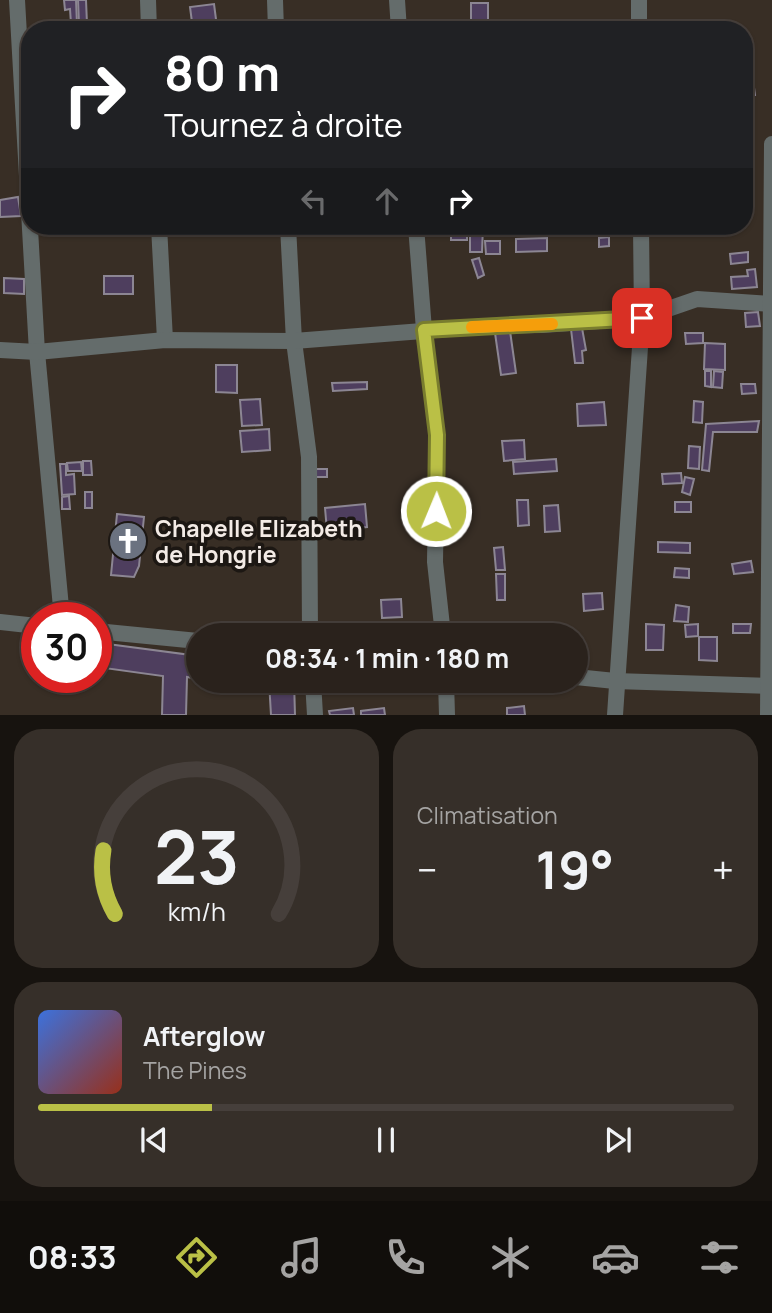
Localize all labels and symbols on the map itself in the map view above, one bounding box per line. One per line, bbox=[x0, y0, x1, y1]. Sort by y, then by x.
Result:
pin bbox=[612, 288, 672, 348]
position arrow bbox=[399, 474, 473, 548]
place label: Chapelle Elizabeth de Hongrie bbox=[155, 512, 363, 570]
church icon: Chapelle Elizabeth de Hongrie bbox=[107, 520, 149, 562]
speed limit sign: 30 bbox=[21, 602, 112, 693]

